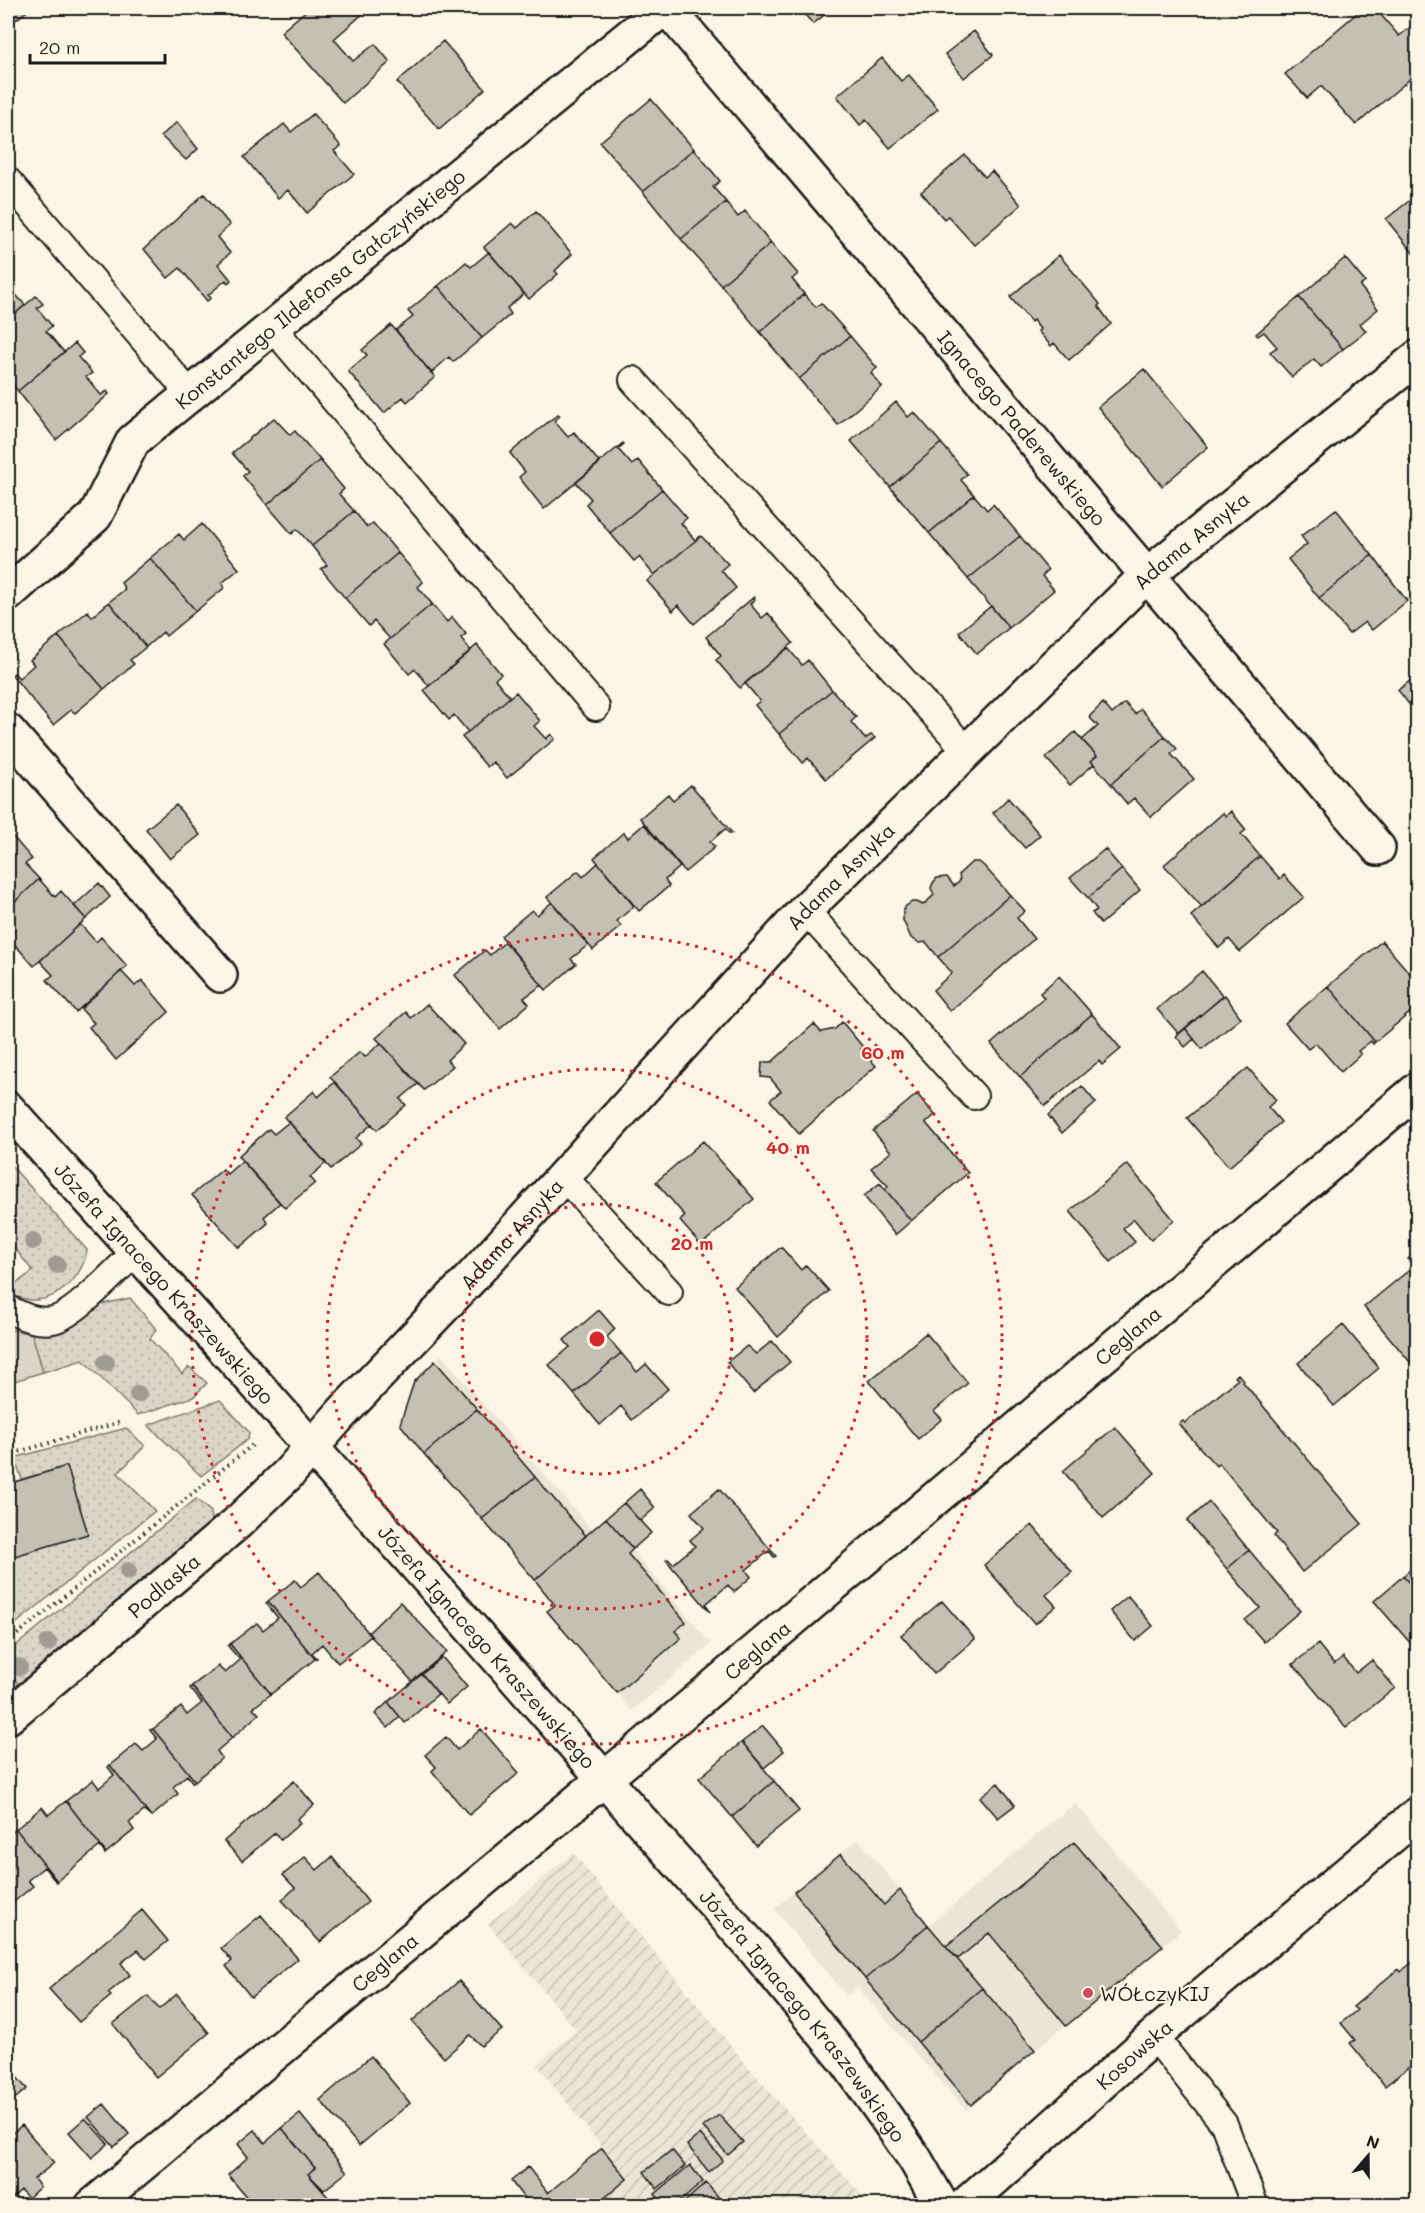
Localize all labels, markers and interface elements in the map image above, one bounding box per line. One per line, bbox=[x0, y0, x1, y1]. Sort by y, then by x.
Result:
scale bar bbox=[30, 27, 165, 65]
text: 20 m bbox=[39, 35, 80, 59]
street label: Konstantego Ildefonsa Gałczyńskiego bbox=[169, 163, 470, 415]
street label: Ignacego Paderewskiego bbox=[932, 325, 1112, 531]
street label: Adama Asnyka bbox=[1127, 485, 1254, 595]
street label: Adama Asnyka bbox=[781, 817, 900, 935]
text: 60 m bbox=[861, 1040, 905, 1064]
text: 40 m bbox=[766, 1135, 810, 1159]
street label: Józefa Ignacego Kraszewskiego bbox=[49, 1156, 280, 1409]
street label: Adama Asnyka bbox=[454, 1172, 569, 1295]
text: 20 m bbox=[671, 1231, 713, 1255]
street label: Ceglana bbox=[1089, 1300, 1166, 1371]
centre of rings bbox=[587, 1329, 607, 1349]
street label: Józefa Ignacego Kraszewskiego bbox=[373, 1519, 602, 1774]
street label: Podlaska bbox=[122, 1547, 205, 1623]
street label: Ceglana bbox=[718, 1614, 796, 1685]
street label: Józefa Ignacego Kraszewskiego bbox=[694, 1883, 912, 2147]
street label: Ceglana bbox=[346, 1927, 423, 1997]
place label: WÓŁczyKIJ bbox=[1100, 1980, 1209, 2006]
marker: WÓŁczyKIJ bbox=[1081, 1986, 1095, 2000]
street label: Kosowska bbox=[1090, 2013, 1178, 2095]
north arrow bbox=[1338, 2126, 1398, 2186]
text: N bbox=[1364, 2129, 1383, 2153]

